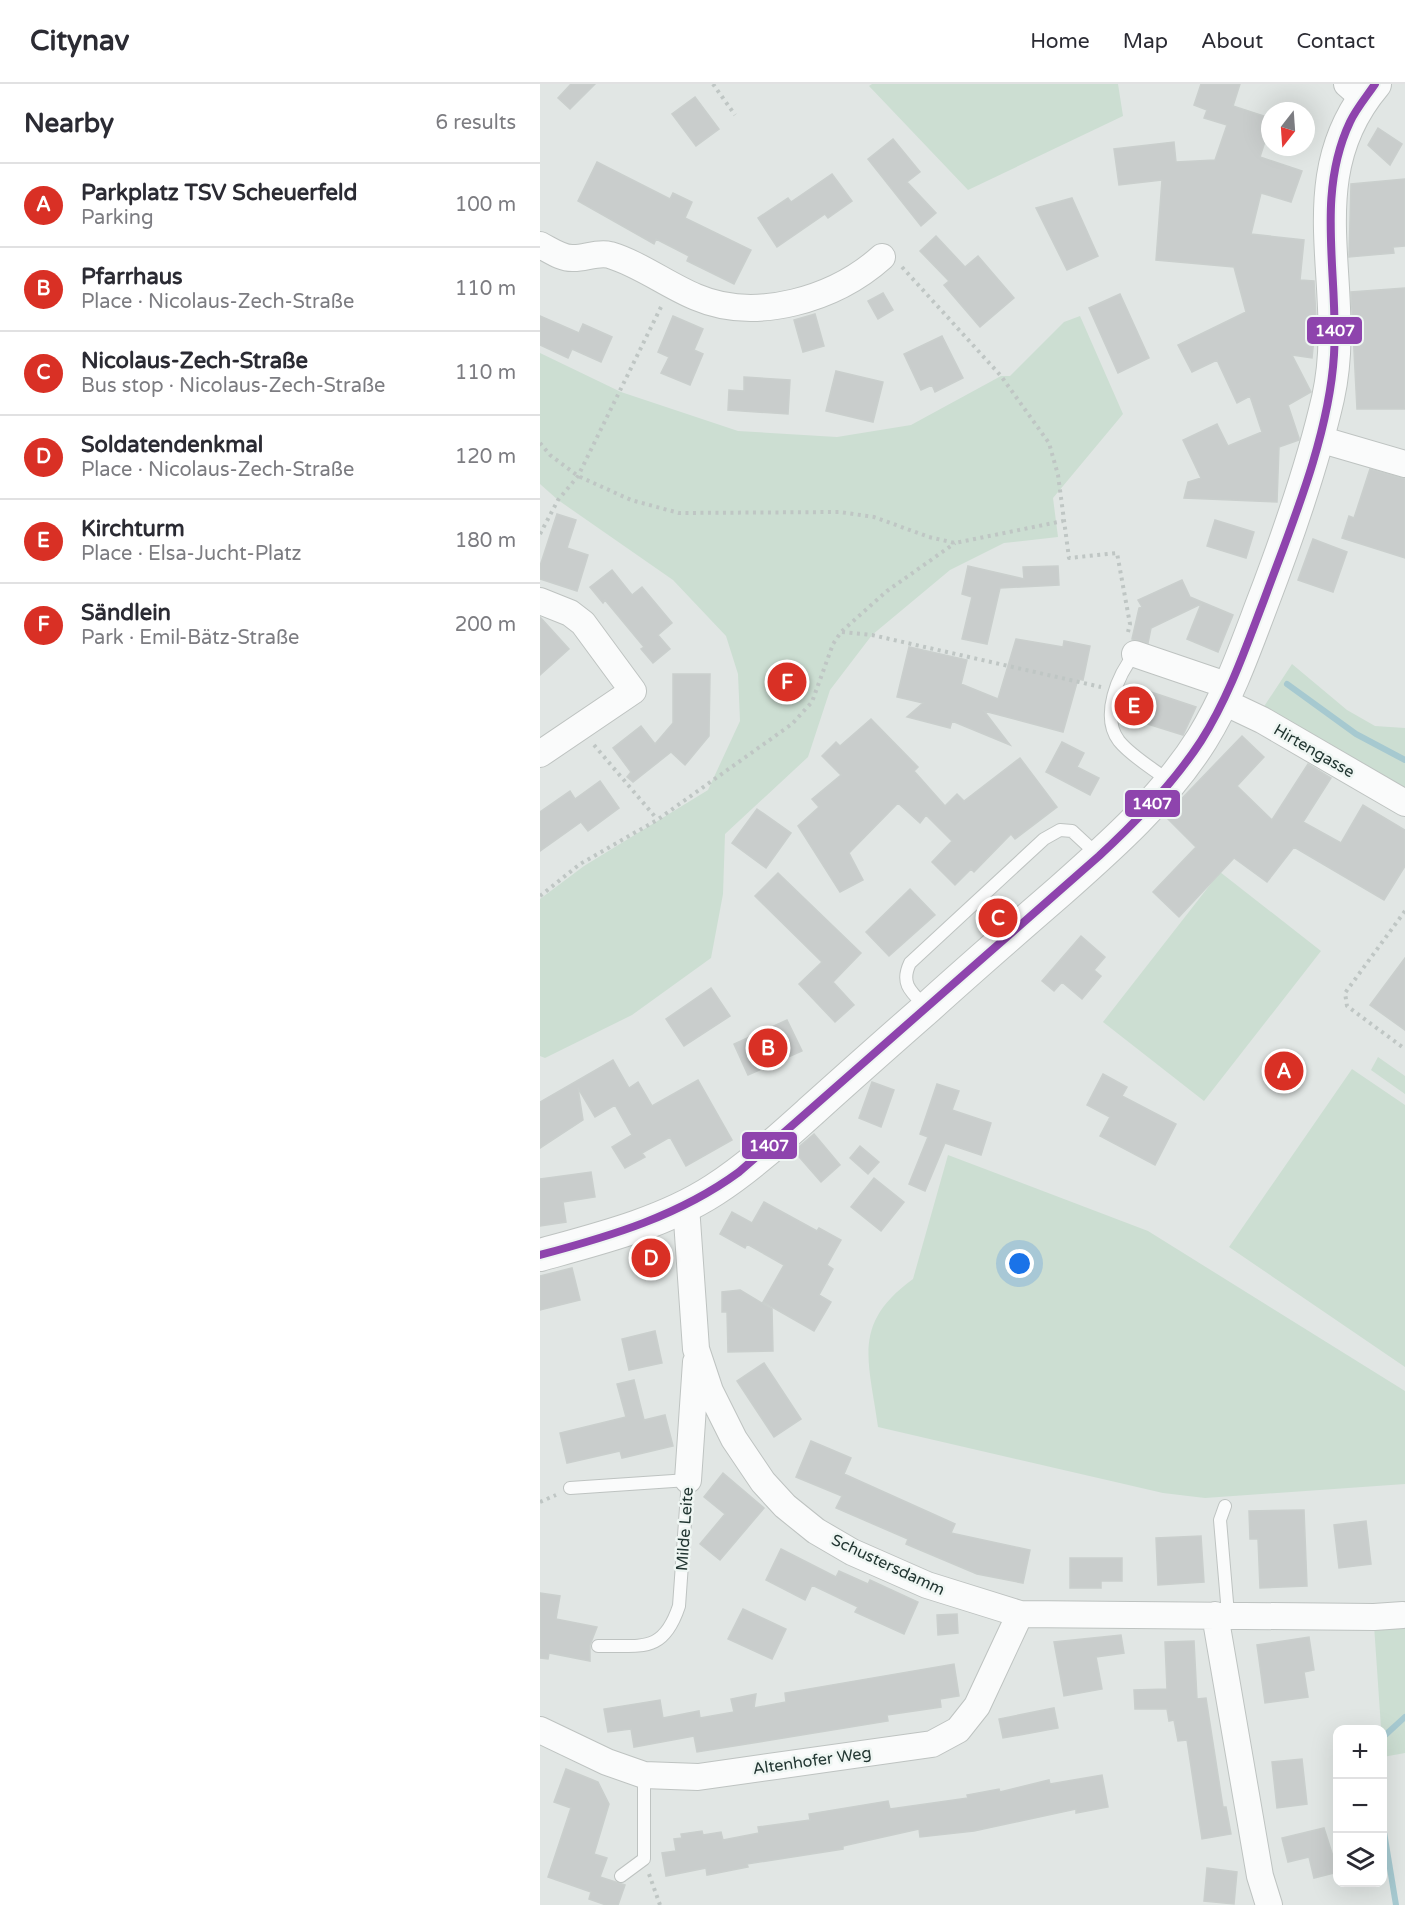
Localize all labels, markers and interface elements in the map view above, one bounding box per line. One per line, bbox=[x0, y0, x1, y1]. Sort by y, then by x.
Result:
text: Citynav bbox=[30, 24, 129, 58]
text: Home bbox=[1030, 29, 1090, 54]
text: Map bbox=[1123, 29, 1168, 54]
text: About bbox=[1201, 29, 1263, 54]
text: Contact bbox=[1296, 29, 1375, 54]
north arrow bbox=[1261, 102, 1315, 156]
text: Nearby bbox=[24, 108, 114, 139]
text: 6 results bbox=[436, 111, 516, 135]
text: Parkplatz TSV Scheuerfeld bbox=[81, 180, 357, 206]
text: A bbox=[36, 193, 51, 217]
text: 100 m bbox=[455, 193, 516, 217]
text: Parking bbox=[81, 206, 154, 230]
text: Pfarrhaus bbox=[81, 264, 183, 290]
text: B bbox=[37, 277, 50, 301]
text: 110 m bbox=[455, 277, 516, 301]
text: Place · Nicolaus-Zech-Straße bbox=[81, 290, 354, 314]
line badge: 1407 bbox=[1306, 316, 1363, 345]
text: 1407 bbox=[1315, 321, 1355, 341]
text: Nicolaus-Zech-Straße bbox=[81, 348, 308, 374]
text: C bbox=[37, 361, 50, 385]
text: 110 m bbox=[455, 361, 516, 385]
text: Bus stop · Nicolaus-Zech-Straße bbox=[81, 374, 385, 398]
text: Soldatendenkmal bbox=[81, 432, 263, 458]
text: D bbox=[36, 445, 51, 469]
text: 120 m bbox=[455, 445, 516, 469]
text: Place · Nicolaus-Zech-Straße bbox=[81, 458, 354, 482]
text: Kirchturm bbox=[81, 516, 185, 542]
text: E bbox=[37, 529, 50, 553]
text: 180 m bbox=[455, 529, 516, 553]
text: Place · Elsa-Jucht-Platz bbox=[81, 542, 302, 566]
text: Sändlein bbox=[81, 600, 171, 626]
text: F bbox=[37, 613, 50, 637]
text: 200 m bbox=[455, 613, 516, 637]
text: Park · Emil-Bätz-Straße bbox=[81, 626, 299, 650]
pin: F bbox=[768, 660, 806, 704]
pin: E bbox=[1114, 684, 1154, 728]
street label: Hirtengasse bbox=[1270, 720, 1358, 782]
line badge: 1407 bbox=[1124, 789, 1181, 818]
text: 1407 bbox=[1132, 794, 1172, 814]
pin: C bbox=[978, 896, 1018, 940]
pin: B bbox=[748, 1026, 788, 1070]
pin: A bbox=[1264, 1048, 1304, 1094]
line badge: 1407 bbox=[741, 1131, 798, 1160]
text: 1407 bbox=[749, 1136, 789, 1156]
pin: D bbox=[632, 1236, 670, 1280]
your location bbox=[1005, 1249, 1034, 1278]
street label: Milde Leite bbox=[672, 1486, 698, 1572]
street label: Schustersdamm bbox=[828, 1530, 948, 1600]
map controls bbox=[1333, 1725, 1387, 1887]
button: + bbox=[1333, 1725, 1387, 1779]
street label: Altenhofer Weg bbox=[751, 1743, 873, 1779]
button: − bbox=[1333, 1779, 1387, 1833]
button: layers bbox=[1333, 1833, 1387, 1887]

